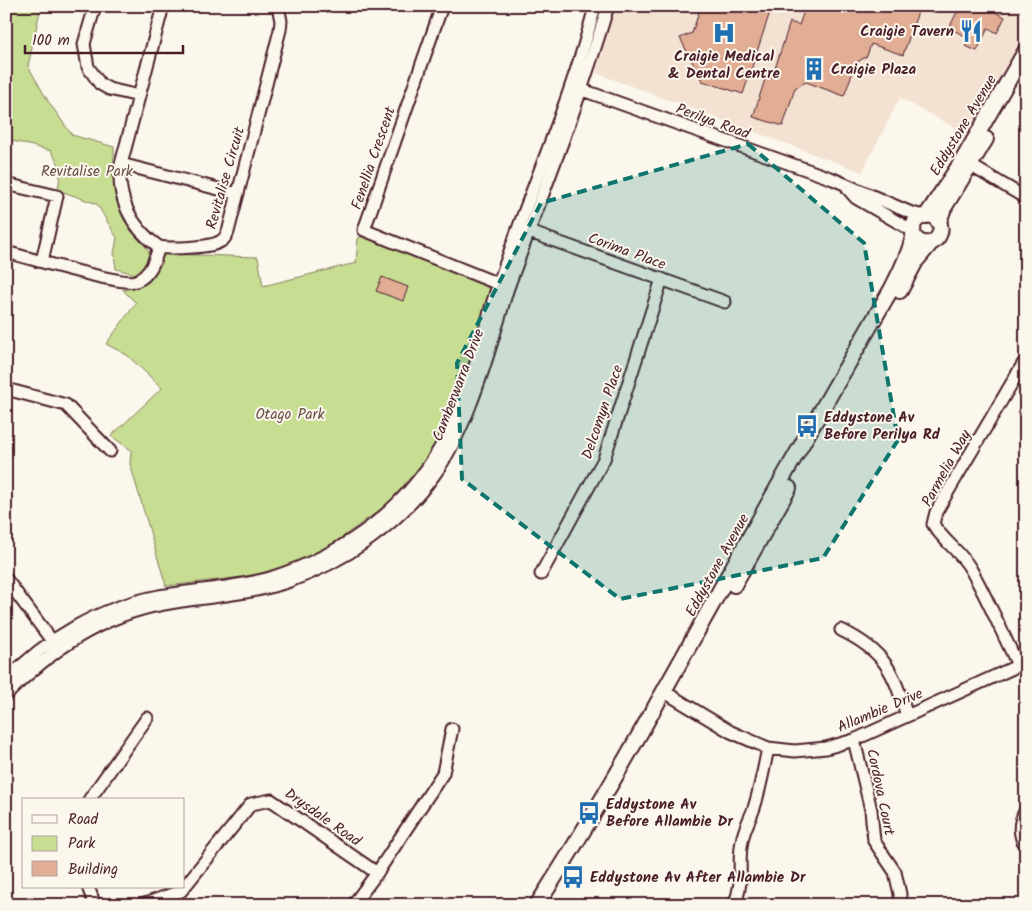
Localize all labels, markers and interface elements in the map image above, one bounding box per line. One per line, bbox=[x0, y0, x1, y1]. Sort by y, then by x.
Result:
restaurant icon: Craigie Tavern bbox=[958, 18, 984, 44]
hospital icon: Craigie Medical & Dental Centre bbox=[711, 20, 737, 46]
place label: Craigie Tavern bbox=[860, 20, 954, 44]
scale bar bbox=[25, 22, 182, 54]
text: 100 m bbox=[32, 29, 70, 53]
place label: Craigie Medical & Dental Centre bbox=[668, 45, 781, 86]
building icon: Craigie Plaza bbox=[801, 56, 827, 82]
place label: Craigie Plaza bbox=[831, 58, 917, 82]
street label: Eddystone Avenue bbox=[924, 70, 1004, 181]
street label: Perilya Road bbox=[672, 97, 754, 147]
street label: Fenellia Crescent bbox=[345, 103, 403, 213]
street label: Revitalise Circuit bbox=[200, 124, 252, 232]
park label: Revitalise Park bbox=[41, 160, 134, 184]
street label: Corima Place bbox=[584, 227, 669, 277]
street label: Camberwarra Drive bbox=[426, 325, 492, 445]
street label: Delcomyn Place bbox=[576, 361, 630, 463]
park label: Otago Park bbox=[255, 403, 326, 427]
place label: Eddystone Av Before Perilya Rd bbox=[824, 406, 941, 447]
bus stop icon: Eddystone Av Before Perilya Rd bbox=[794, 413, 820, 439]
street label: Parmelia Way bbox=[916, 425, 978, 511]
street label: Eddystone Avenue bbox=[680, 509, 756, 621]
street label: Allambie Drive bbox=[834, 682, 927, 740]
street label: Cordova Court bbox=[859, 747, 901, 838]
street label: Drysdale Road bbox=[279, 782, 366, 853]
place label: Eddystone Av Before Allambie Dr bbox=[606, 793, 733, 834]
legend bbox=[22, 798, 185, 888]
bus stop icon: Eddystone Av Before Allambie Dr bbox=[576, 800, 602, 826]
text: Road bbox=[68, 808, 99, 832]
text: Park bbox=[68, 832, 96, 856]
text: Building bbox=[68, 858, 118, 882]
bus stop icon: Eddystone Av After Allambie Dr bbox=[560, 864, 586, 890]
place label: Eddystone Av After Allambie Dr bbox=[590, 866, 806, 890]

